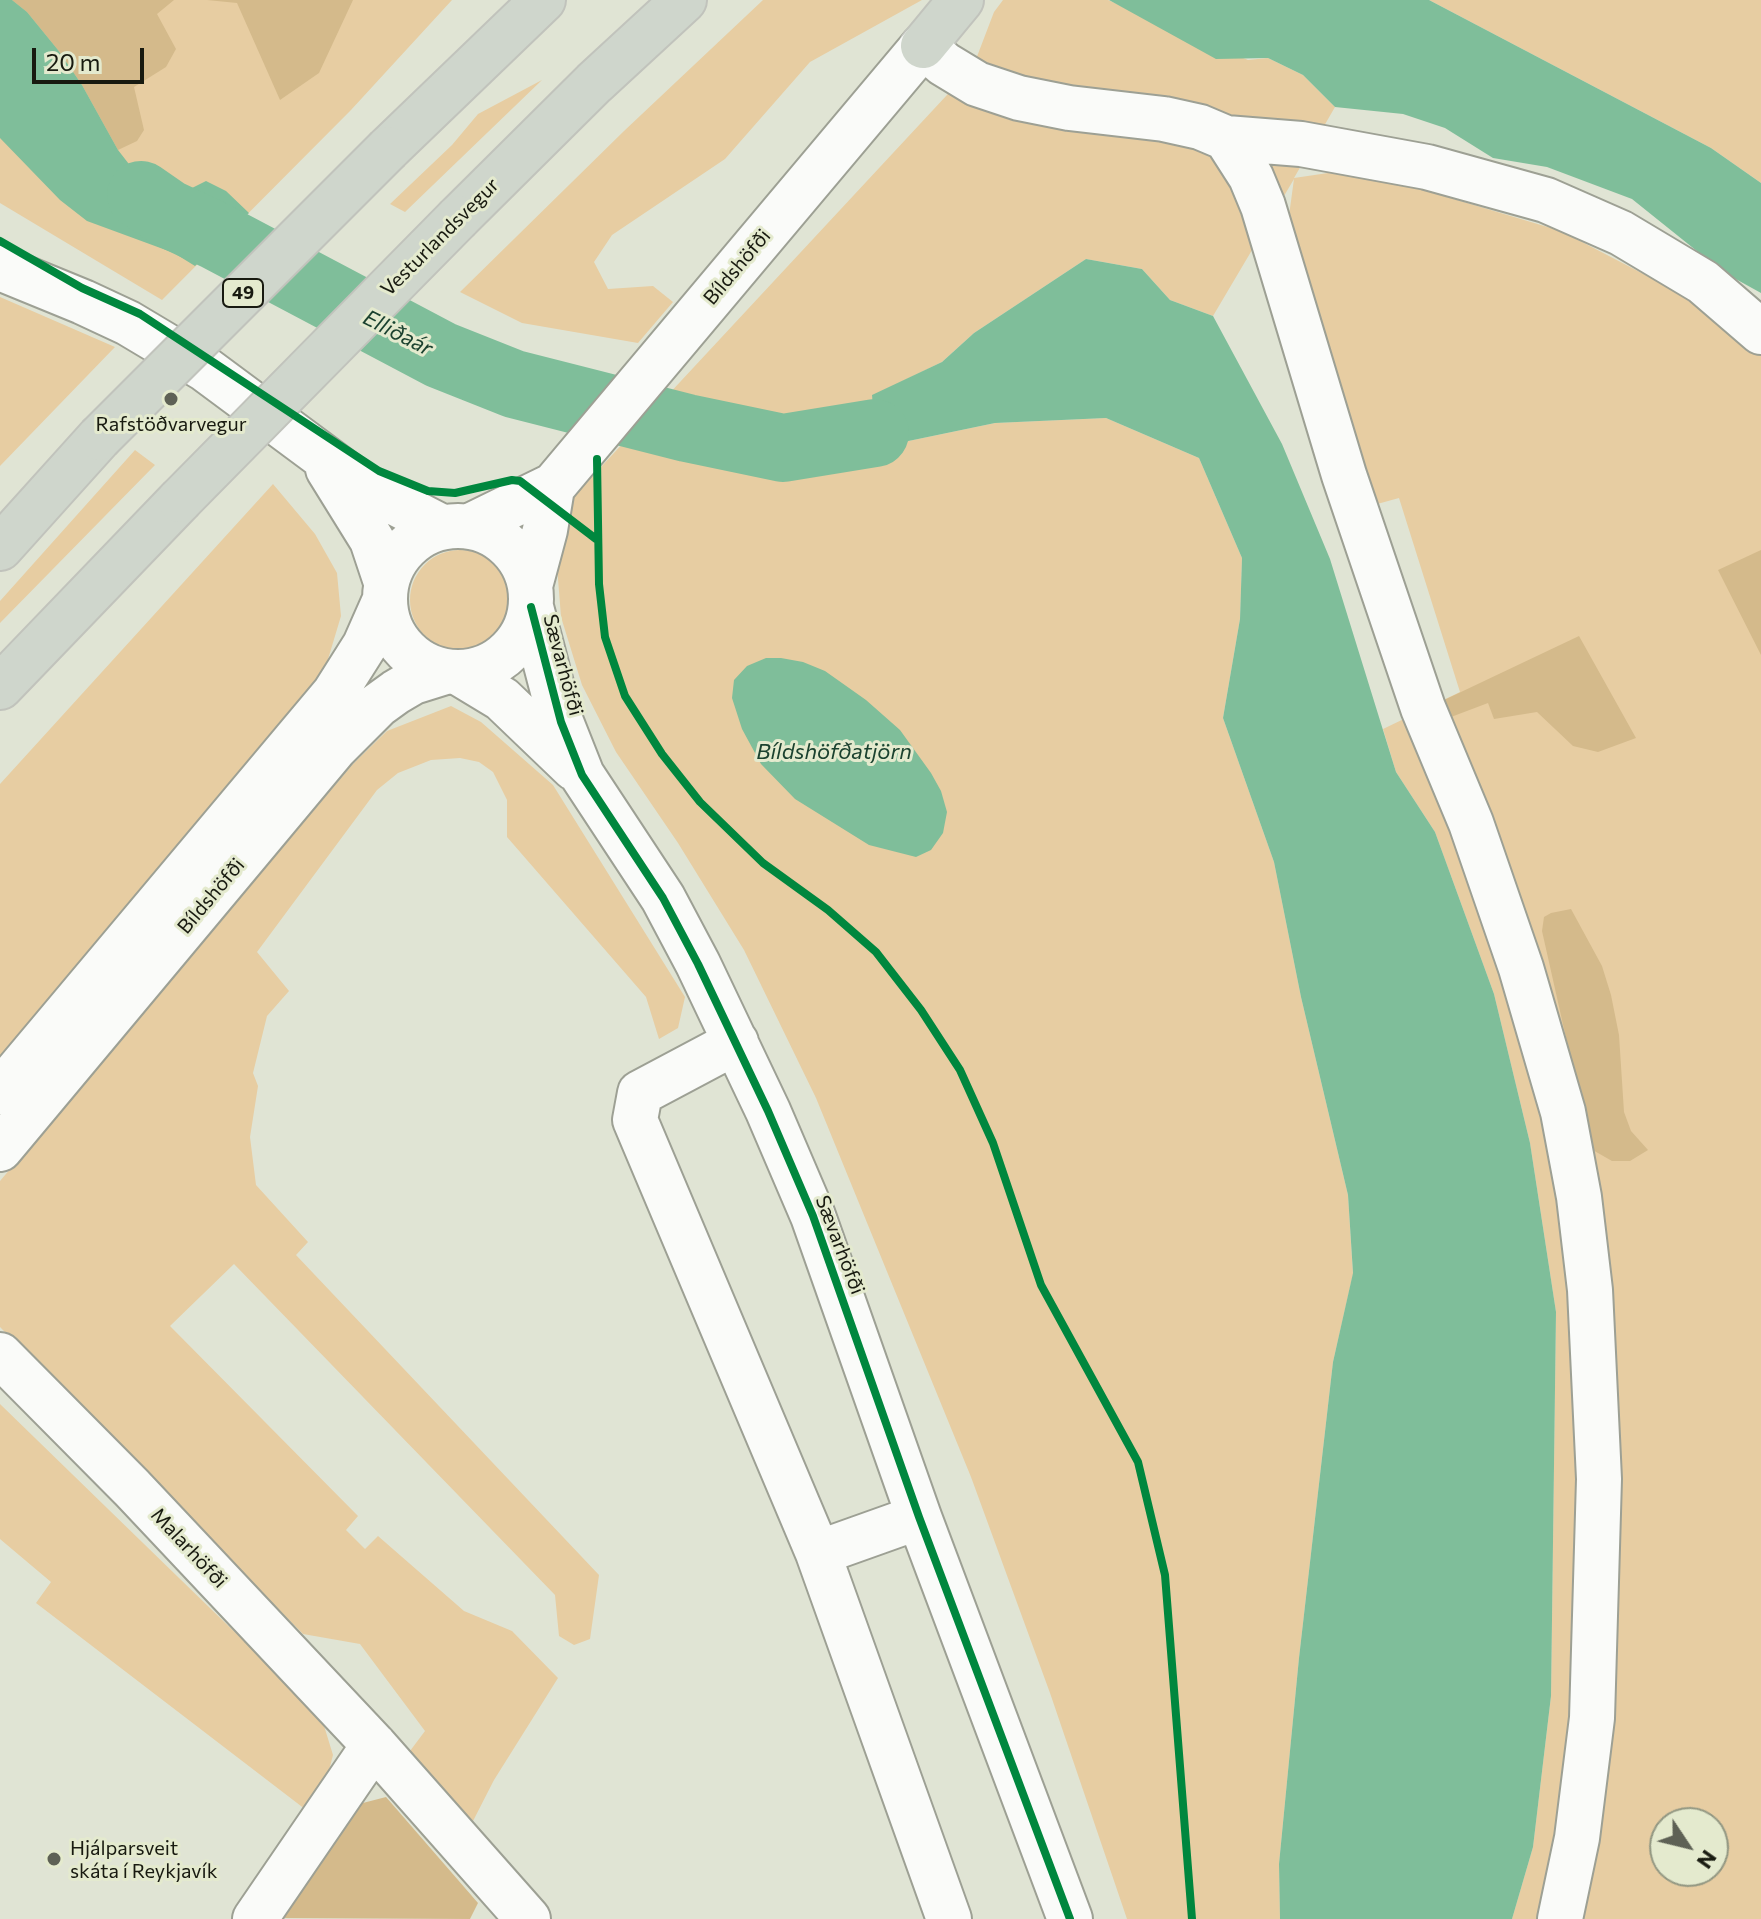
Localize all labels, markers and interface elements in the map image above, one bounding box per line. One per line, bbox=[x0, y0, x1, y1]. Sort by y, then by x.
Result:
scale bar bbox=[36, 32, 148, 82]
text: 20 m bbox=[46, 47, 100, 76]
street label: Vesturlandsvegur bbox=[376, 173, 504, 301]
street label: Bíldshöfði bbox=[698, 224, 776, 310]
road number: 49 bbox=[223, 279, 263, 307]
water label: Elliðaár bbox=[359, 304, 437, 362]
marker: Rafstöðvarvegur bbox=[162, 390, 180, 408]
place label: Rafstöðvarvegur bbox=[95, 412, 247, 436]
street label: Sævarhöfði bbox=[538, 612, 588, 718]
water label: Bíldshöfðatjörn bbox=[756, 739, 912, 765]
street label: Bíldshöfði bbox=[172, 853, 250, 939]
street label: Sævarhöfði bbox=[810, 1192, 870, 1298]
street label: Malarhöfði bbox=[146, 1503, 232, 1593]
north arrow bbox=[1649, 1807, 1729, 1887]
place label: Hjálparsveit skáta í Reykjavík bbox=[70, 1836, 218, 1883]
text: N bbox=[1692, 1845, 1723, 1874]
marker: Hjálparsveit skáta í Reykjavík bbox=[45, 1850, 63, 1868]

